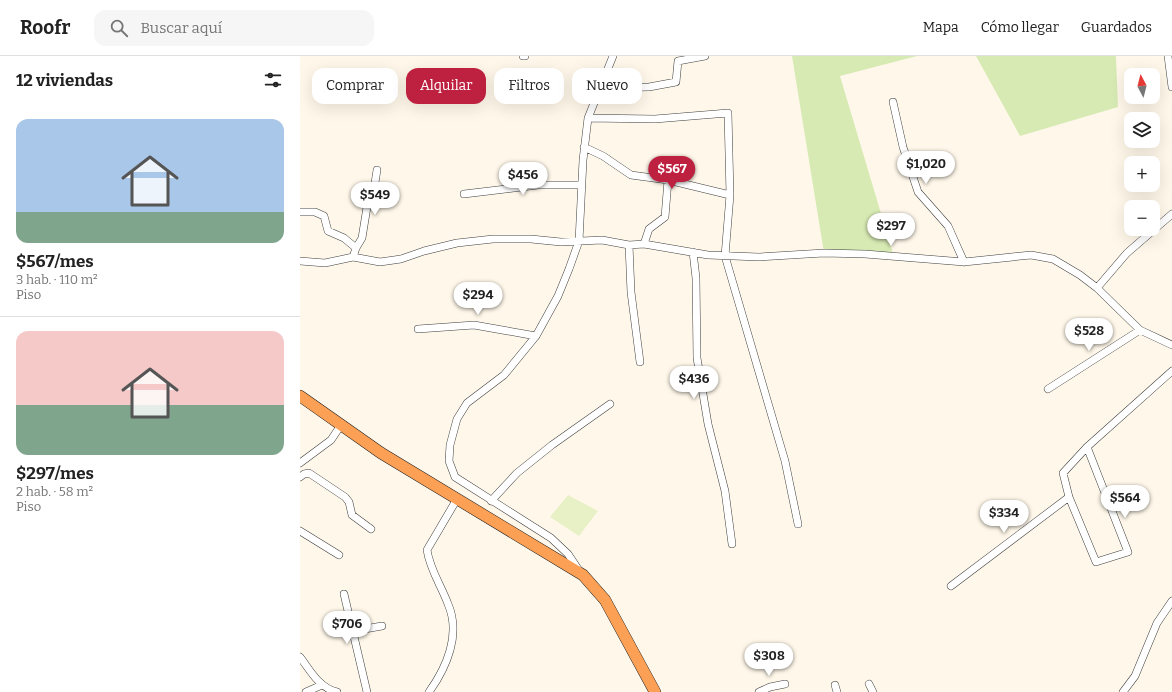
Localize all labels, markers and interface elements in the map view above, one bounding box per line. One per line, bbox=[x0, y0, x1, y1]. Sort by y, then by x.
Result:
search box bbox=[94, 10, 374, 46]
text: Roofr bbox=[20, 16, 70, 39]
icon: search bbox=[108, 17, 130, 39]
text: Buscar aquí bbox=[140, 19, 222, 37]
text: Mapa bbox=[923, 19, 959, 36]
text: Cómo llegar bbox=[981, 19, 1059, 36]
text: Guardados bbox=[1081, 19, 1152, 36]
chip: Comprar bbox=[312, 68, 398, 104]
chip: Alquilar bbox=[406, 68, 486, 104]
chip: Filtros bbox=[494, 68, 564, 104]
chip: Nuevo bbox=[572, 68, 642, 104]
north arrow bbox=[1124, 68, 1160, 104]
map controls bbox=[1124, 68, 1160, 236]
icon: filters bbox=[262, 69, 284, 91]
text: 12 viviendas bbox=[16, 70, 113, 91]
button: layers bbox=[1124, 112, 1160, 148]
icon: home bbox=[114, 145, 186, 217]
pin: $1,020 bbox=[893, 151, 959, 185]
pin: $567 bbox=[648, 156, 696, 190]
text: $1,020 bbox=[906, 156, 946, 171]
button: + bbox=[1124, 156, 1160, 192]
text: $567 bbox=[657, 161, 687, 176]
pin: $456 bbox=[499, 162, 547, 196]
text: $456 bbox=[508, 167, 538, 182]
pin: $549 bbox=[351, 182, 399, 216]
text: $549 bbox=[360, 187, 390, 202]
button: − bbox=[1124, 200, 1160, 236]
pin: $297 bbox=[867, 213, 915, 247]
text: $297 bbox=[876, 218, 906, 233]
text: $567/mes bbox=[16, 251, 94, 272]
text: 3 hab. · 110 m² bbox=[16, 272, 98, 287]
pin: $294 bbox=[454, 282, 502, 316]
text: Piso bbox=[16, 287, 41, 302]
text: $294 bbox=[463, 287, 493, 302]
pin: $528 bbox=[1065, 318, 1113, 352]
text: $528 bbox=[1074, 323, 1104, 338]
icon: home bbox=[114, 357, 186, 429]
pin: $436 bbox=[670, 366, 718, 400]
text: $436 bbox=[679, 371, 709, 386]
text: $297/mes bbox=[16, 463, 94, 484]
text: 2 hab. · 58 m² bbox=[16, 484, 93, 499]
pin: $564 bbox=[1101, 485, 1149, 519]
text: $564 bbox=[1110, 490, 1140, 505]
text: Piso bbox=[16, 499, 41, 514]
pin: $334 bbox=[980, 500, 1028, 534]
text: $334 bbox=[989, 505, 1019, 520]
pin: $706 bbox=[323, 611, 371, 645]
text: $706 bbox=[332, 616, 362, 631]
pin: $308 bbox=[745, 643, 793, 677]
text: $308 bbox=[753, 648, 785, 663]

